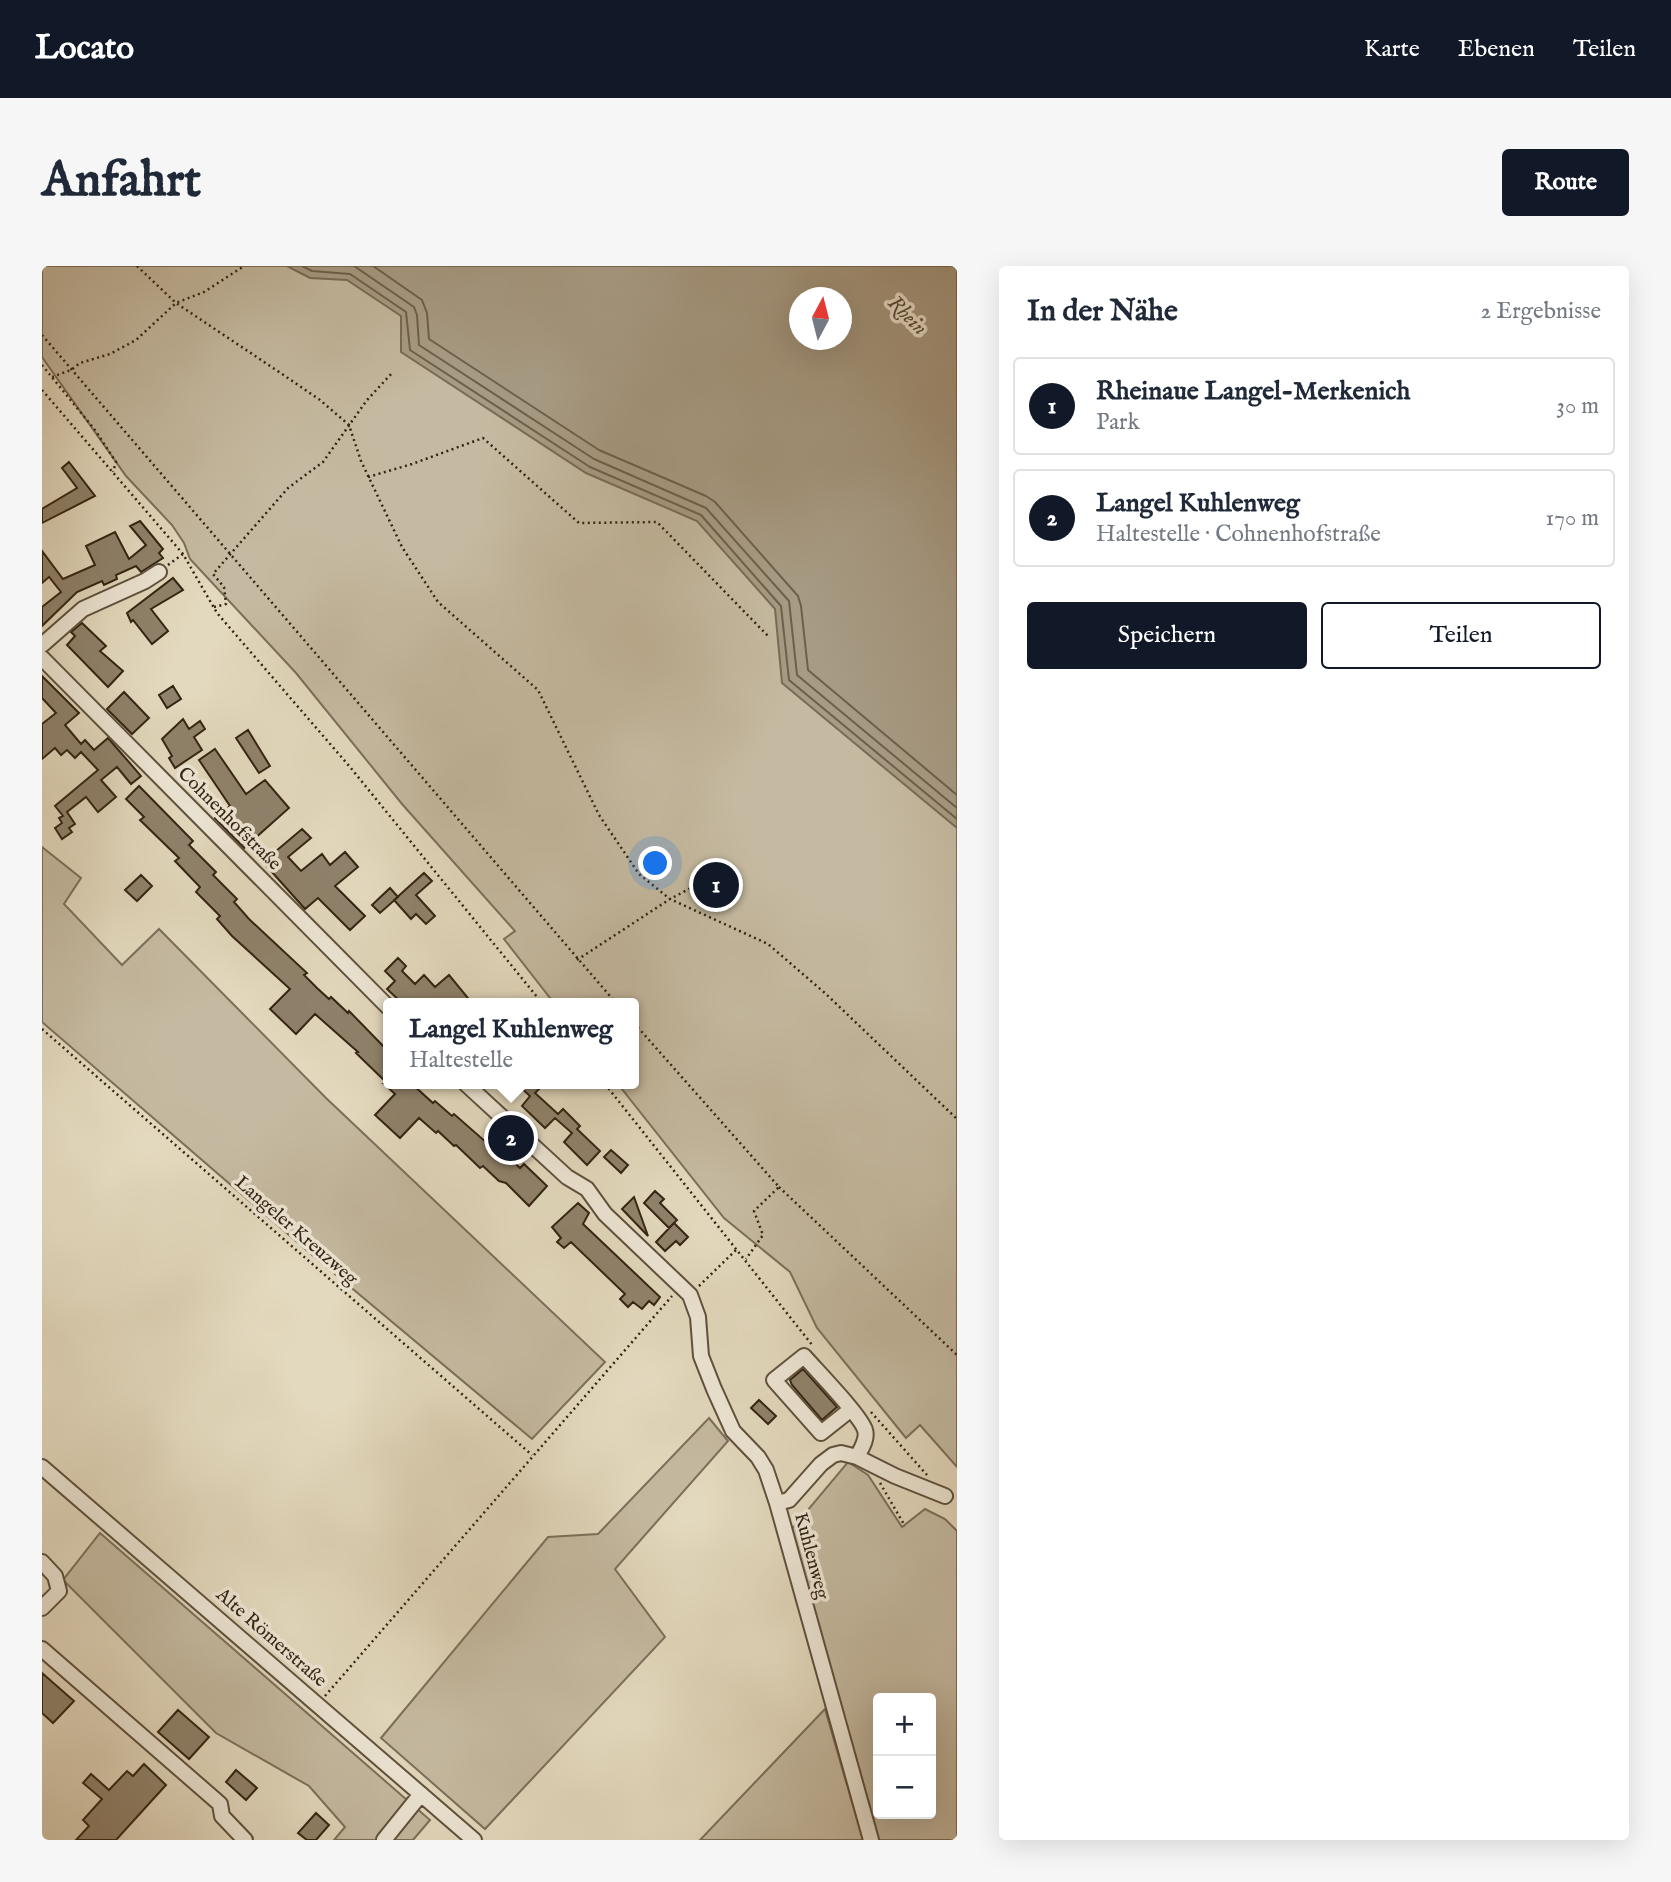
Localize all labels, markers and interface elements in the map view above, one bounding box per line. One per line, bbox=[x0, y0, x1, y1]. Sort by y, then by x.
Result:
text: Locato bbox=[35, 28, 134, 70]
text: Karte bbox=[1364, 34, 1420, 65]
text: Ebenen bbox=[1458, 34, 1535, 65]
text: Teilen bbox=[1573, 34, 1636, 65]
button: Route bbox=[1502, 149, 1629, 216]
text: Anfahrt bbox=[42, 151, 201, 213]
north arrow bbox=[789, 287, 852, 350]
water label: Rhein bbox=[881, 290, 933, 342]
text: In der Nähe bbox=[1027, 293, 1178, 331]
text: 2 Ergebnisse bbox=[1480, 297, 1601, 326]
text: Rheinaue Langel-Merkenich bbox=[1096, 375, 1410, 408]
text: 1 bbox=[1048, 392, 1056, 421]
text: 30 m bbox=[1556, 392, 1599, 421]
text: Park bbox=[1096, 408, 1140, 437]
text: Langel Kuhlenweg bbox=[1096, 487, 1300, 520]
text: 2 bbox=[1047, 504, 1057, 533]
text: 170 m bbox=[1546, 504, 1599, 533]
text: Haltestelle · Cohnenhofstraße bbox=[1096, 520, 1381, 549]
button: Speichern bbox=[1027, 602, 1307, 669]
button: Teilen bbox=[1321, 602, 1601, 669]
street label: Cohnenhofstraße bbox=[172, 762, 286, 876]
your location bbox=[638, 846, 672, 880]
pin: 1 bbox=[693, 859, 739, 911]
popup bbox=[383, 998, 639, 1089]
text: Langel Kuhlenweg bbox=[409, 1013, 613, 1046]
text: Haltestelle bbox=[409, 1046, 513, 1075]
pin: 2 bbox=[488, 1112, 534, 1164]
street label: Langeler Kreuzweg bbox=[230, 1171, 363, 1291]
street label: Kuhlenweg bbox=[788, 1510, 834, 1603]
street label: Alte Römerstraße bbox=[210, 1583, 332, 1693]
map controls bbox=[873, 1693, 936, 1819]
button: + bbox=[873, 1693, 936, 1756]
button: − bbox=[873, 1756, 936, 1819]

